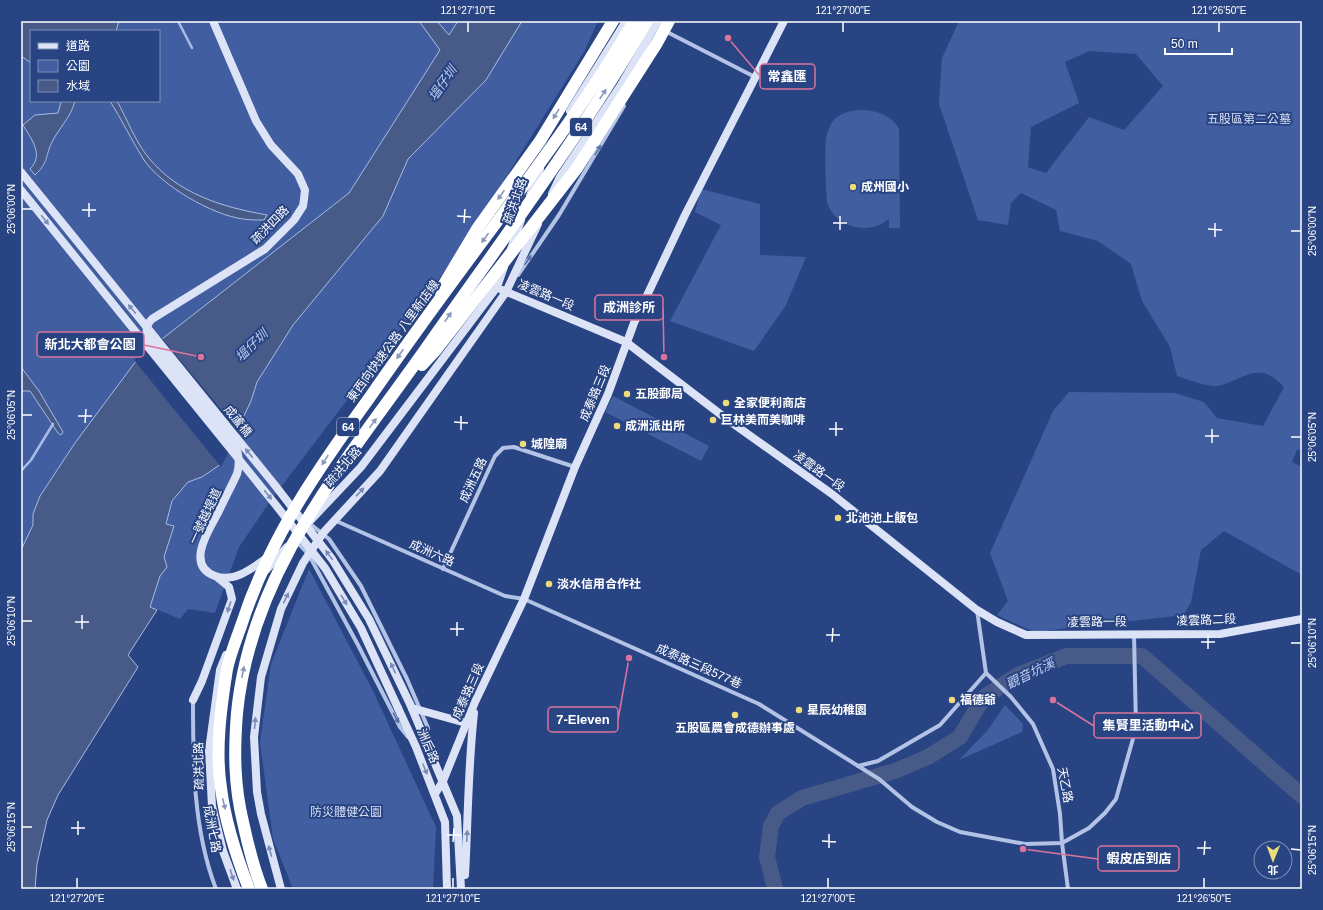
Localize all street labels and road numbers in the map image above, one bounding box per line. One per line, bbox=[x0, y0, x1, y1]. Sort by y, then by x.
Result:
road number: 64 bbox=[570, 118, 592, 136]
street label: 疏洪北路 bbox=[500, 176, 530, 226]
street label: 疏洪四路 bbox=[248, 203, 292, 247]
street label: 東西向快速公路 八里新店線 bbox=[344, 277, 442, 405]
street label: 凌雲路一段 bbox=[516, 277, 576, 313]
street label: 成泰路三段 bbox=[577, 363, 613, 423]
street label: 成蘆橋 bbox=[221, 403, 255, 439]
road number: 64 bbox=[337, 418, 359, 436]
street label: 疏洪北路 bbox=[322, 444, 364, 490]
street label: 凌雲路一段 bbox=[791, 448, 847, 494]
street label: 成洲五路 bbox=[457, 455, 489, 505]
street label: 一號越堤道 bbox=[186, 486, 224, 546]
street label: 成洲六路 bbox=[407, 537, 457, 569]
street label: 凌雲路二段 bbox=[1176, 612, 1236, 628]
street label: 凌雲路一段 bbox=[1067, 614, 1127, 630]
street label: 成泰路三段577巷 bbox=[654, 641, 744, 691]
street label: 成泰路三段 bbox=[449, 661, 487, 721]
street label: 洲后路 bbox=[415, 727, 441, 765]
street label: 疏洪北路 bbox=[192, 742, 206, 790]
street label: 天乙路 bbox=[1055, 766, 1075, 804]
street label: 成洲七路 bbox=[201, 804, 223, 854]

